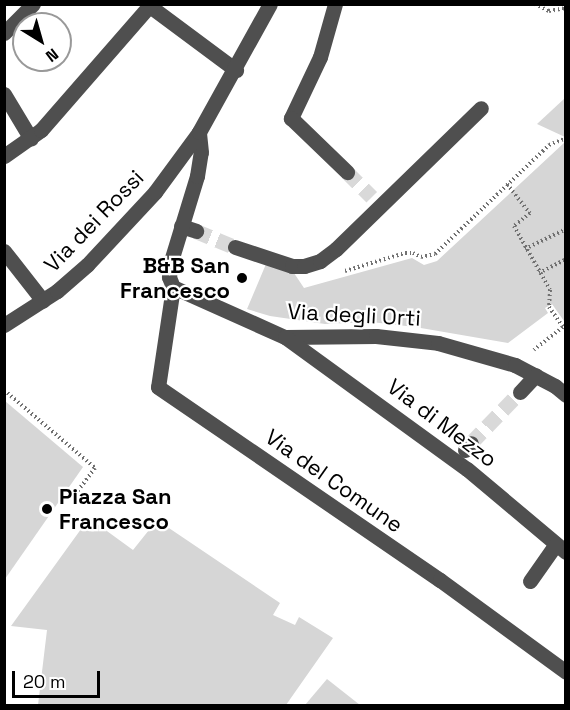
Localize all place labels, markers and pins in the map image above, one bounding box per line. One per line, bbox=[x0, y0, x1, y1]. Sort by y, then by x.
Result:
place label: B&B San Francesco bbox=[120, 252, 230, 304]
marker: B&B San Francesco bbox=[235, 271, 249, 285]
place label: Piazza San Francesco bbox=[59, 483, 172, 534]
marker: Piazza San Francesco bbox=[40, 502, 54, 516]

